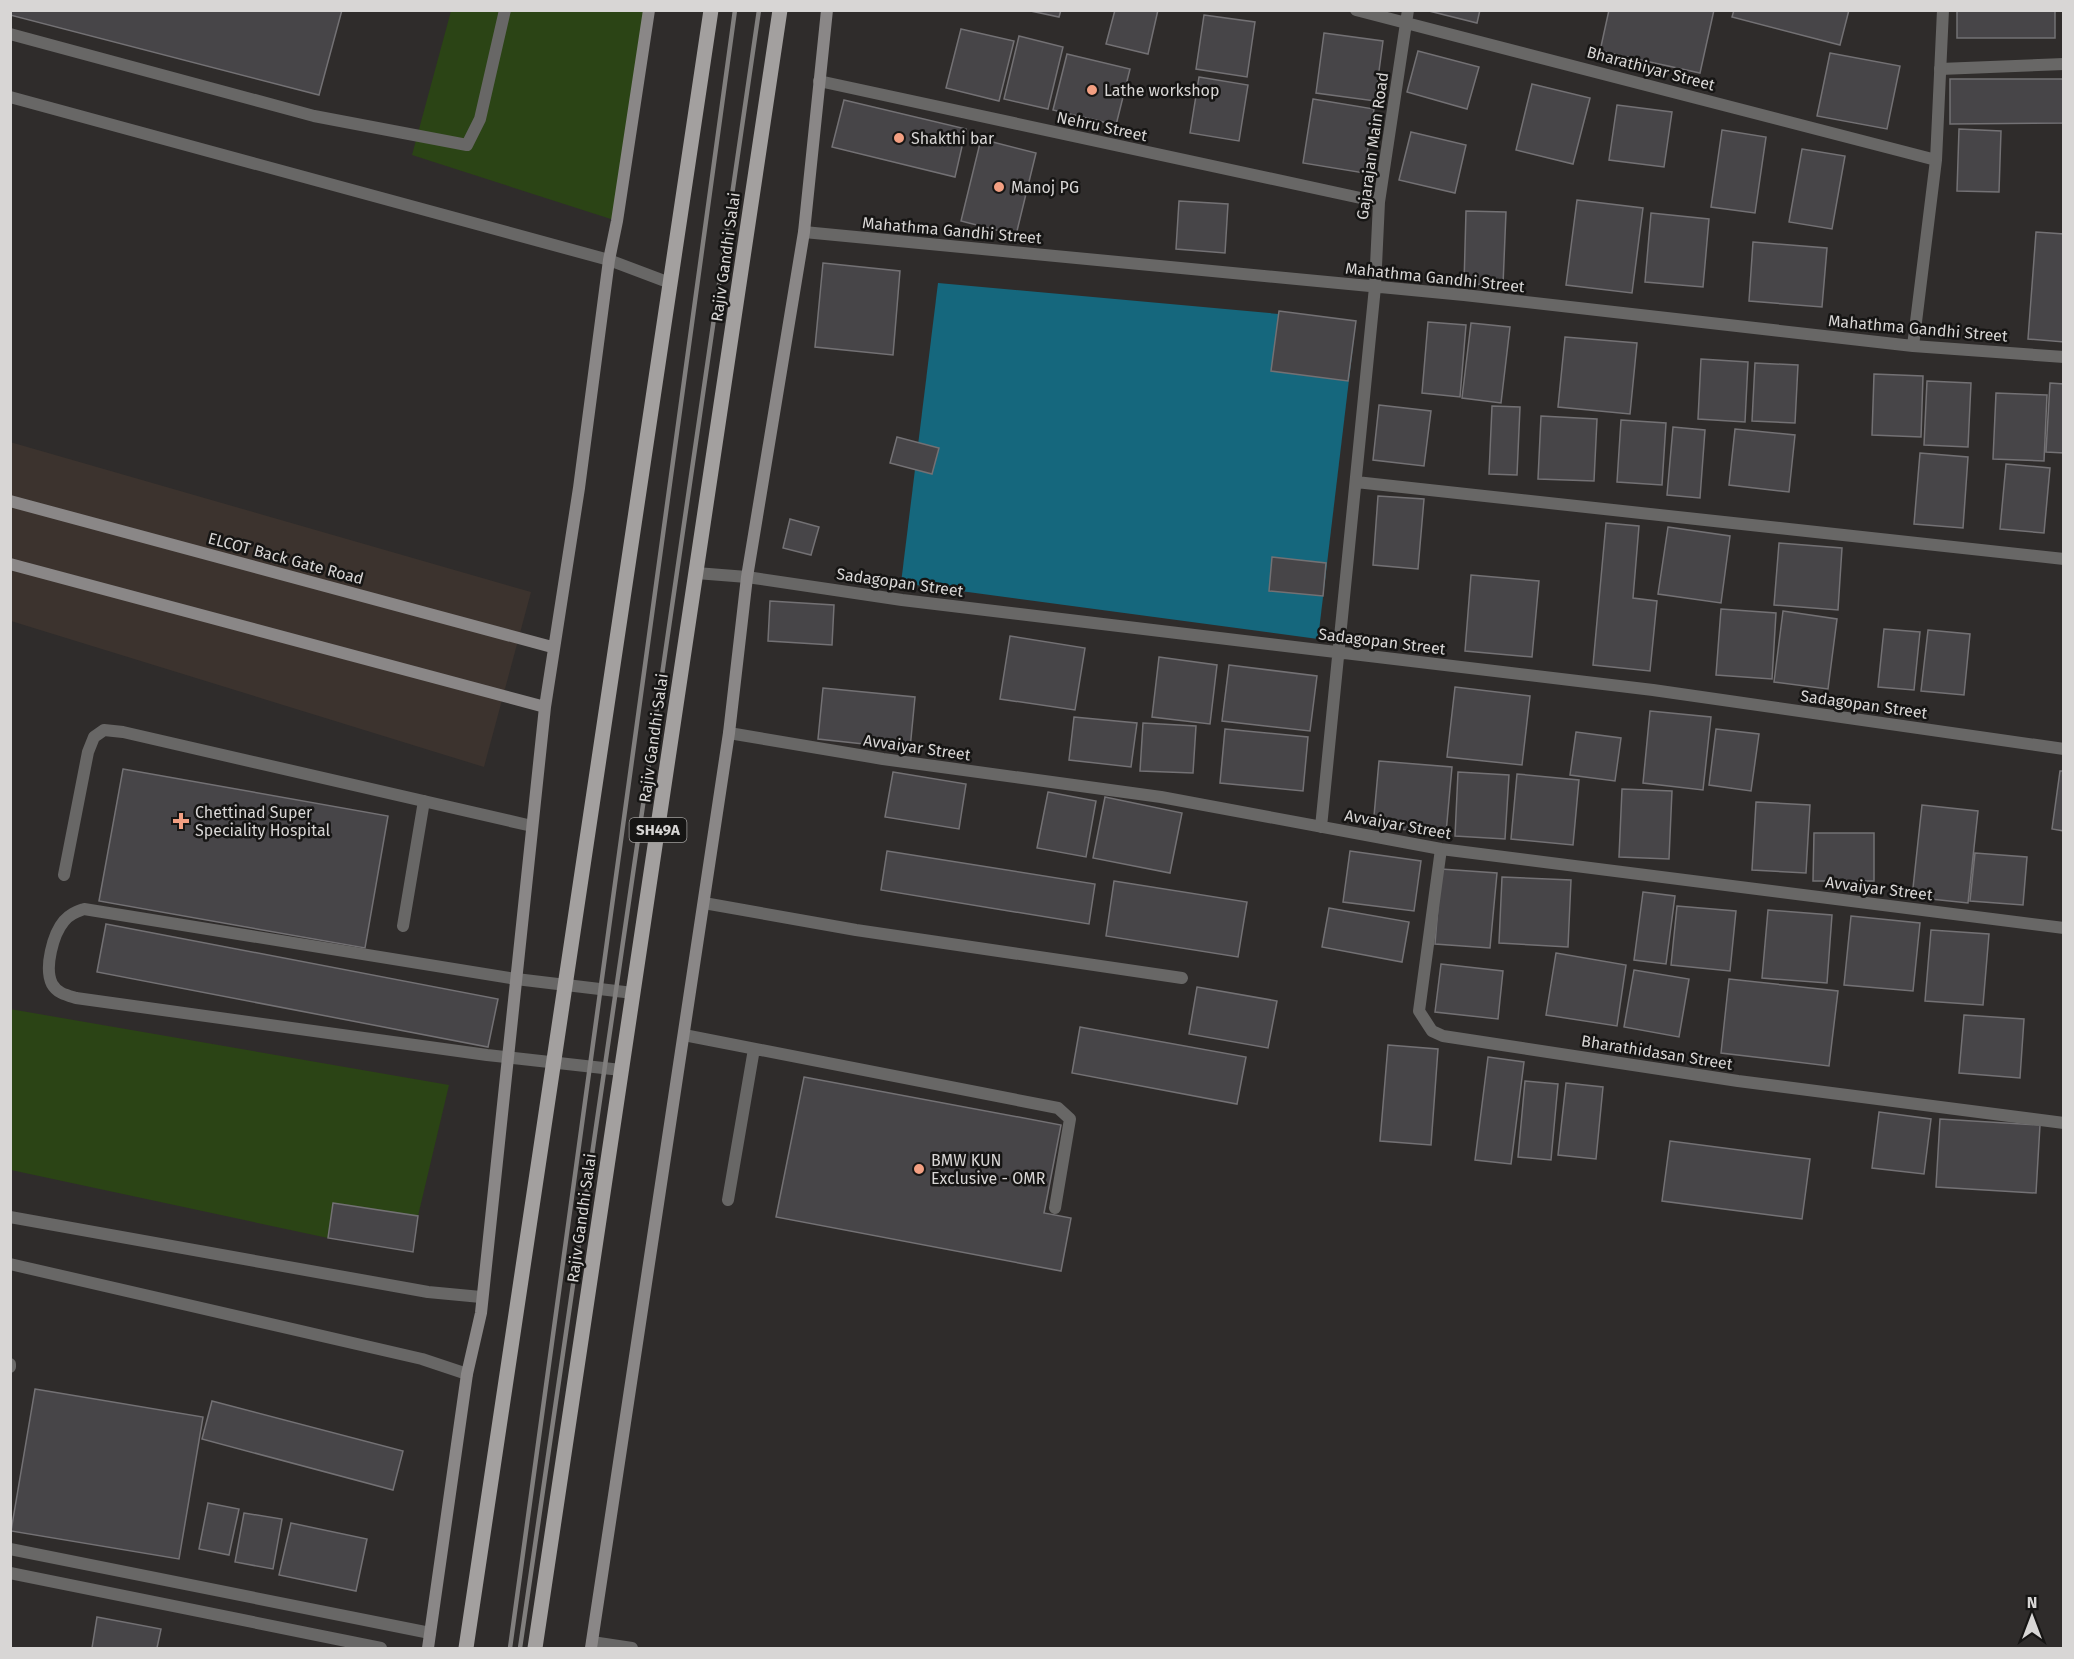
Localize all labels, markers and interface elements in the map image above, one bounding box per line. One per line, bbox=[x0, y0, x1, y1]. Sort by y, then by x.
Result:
street label: Bharathiyar Street bbox=[1585, 42, 1717, 95]
street label: Gajarajan Main Road bbox=[1353, 71, 1392, 221]
place label: Lathe workshop bbox=[1104, 81, 1219, 100]
marker: Lathe workshop bbox=[1085, 83, 1099, 97]
street label: Nehru Street bbox=[1055, 108, 1149, 145]
place label: Shakthi bar bbox=[911, 129, 995, 148]
marker: Shakthi bar bbox=[892, 131, 906, 145]
place label: Manoj PG bbox=[1011, 178, 1079, 197]
marker: Manoj PG bbox=[992, 180, 1006, 194]
street label: Rajiv Gandhi Salai bbox=[707, 191, 744, 323]
street label: Mahathma Gandhi Street bbox=[861, 213, 1043, 248]
street label: Mahathma Gandhi Street bbox=[1344, 259, 1526, 296]
street label: Mahathma Gandhi Street bbox=[1827, 311, 2009, 346]
street label: ELCOT Back Gate Road bbox=[206, 529, 366, 588]
street label: Sadagopan Street bbox=[835, 564, 965, 601]
street label: Sadagopan Street bbox=[1317, 624, 1447, 659]
street label: Rajiv Gandhi Salai bbox=[635, 672, 672, 804]
street label: Sadagopan Street bbox=[1799, 686, 1929, 723]
street label: Avvaiyar Street bbox=[862, 731, 972, 764]
place label: Chettinad Super Speciality Hospital bbox=[195, 803, 331, 840]
street label: Avvaiyar Street bbox=[1343, 806, 1453, 843]
marker: Chettinad Super Speciality Hospital bbox=[172, 812, 190, 830]
road number: SH49A bbox=[630, 818, 686, 842]
street label: Avvaiyar Street bbox=[1824, 872, 1934, 905]
street label: Bharathidasan Street bbox=[1580, 1031, 1734, 1074]
place label: BMW KUN Exclusive - OMR bbox=[931, 1151, 1046, 1188]
street label: Rajiv Gandhi Salai bbox=[563, 1152, 600, 1284]
marker: BMW KUN Exclusive - OMR bbox=[912, 1162, 926, 1176]
north arrow bbox=[2002, 1587, 2062, 1647]
text: N bbox=[2027, 1593, 2037, 1612]

